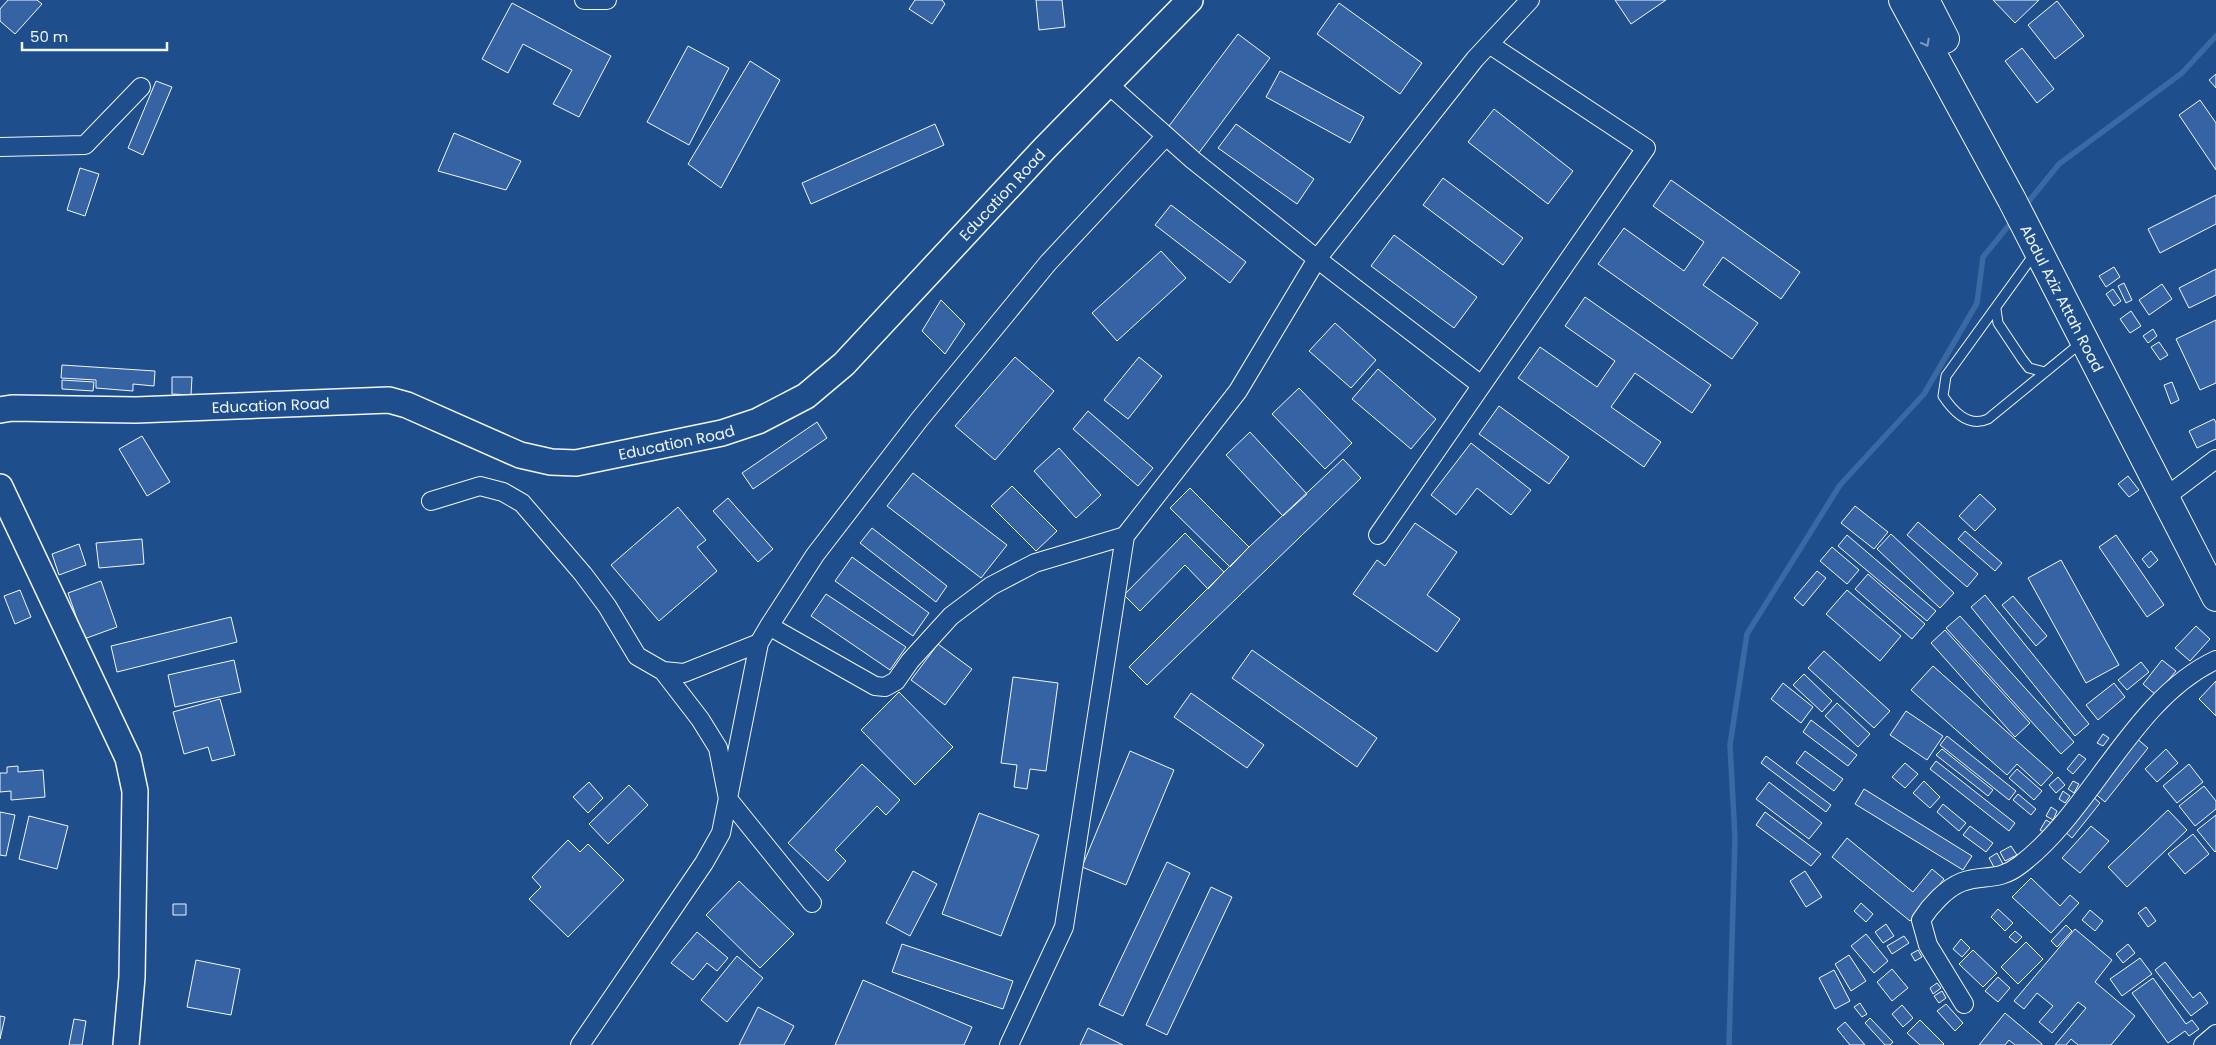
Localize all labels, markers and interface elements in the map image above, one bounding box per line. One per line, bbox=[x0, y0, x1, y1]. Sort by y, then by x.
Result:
scale bar bbox=[22, 20, 168, 52]
text: 50 m bbox=[30, 26, 68, 47]
one-way arrow bbox=[1920, 38, 1930, 47]
street label: Education Road bbox=[954, 144, 1050, 245]
street label: Abdul Aziz Attah Road bbox=[2016, 221, 2109, 375]
street label: Education Road bbox=[211, 392, 330, 417]
street label: Education Road bbox=[617, 419, 737, 465]

